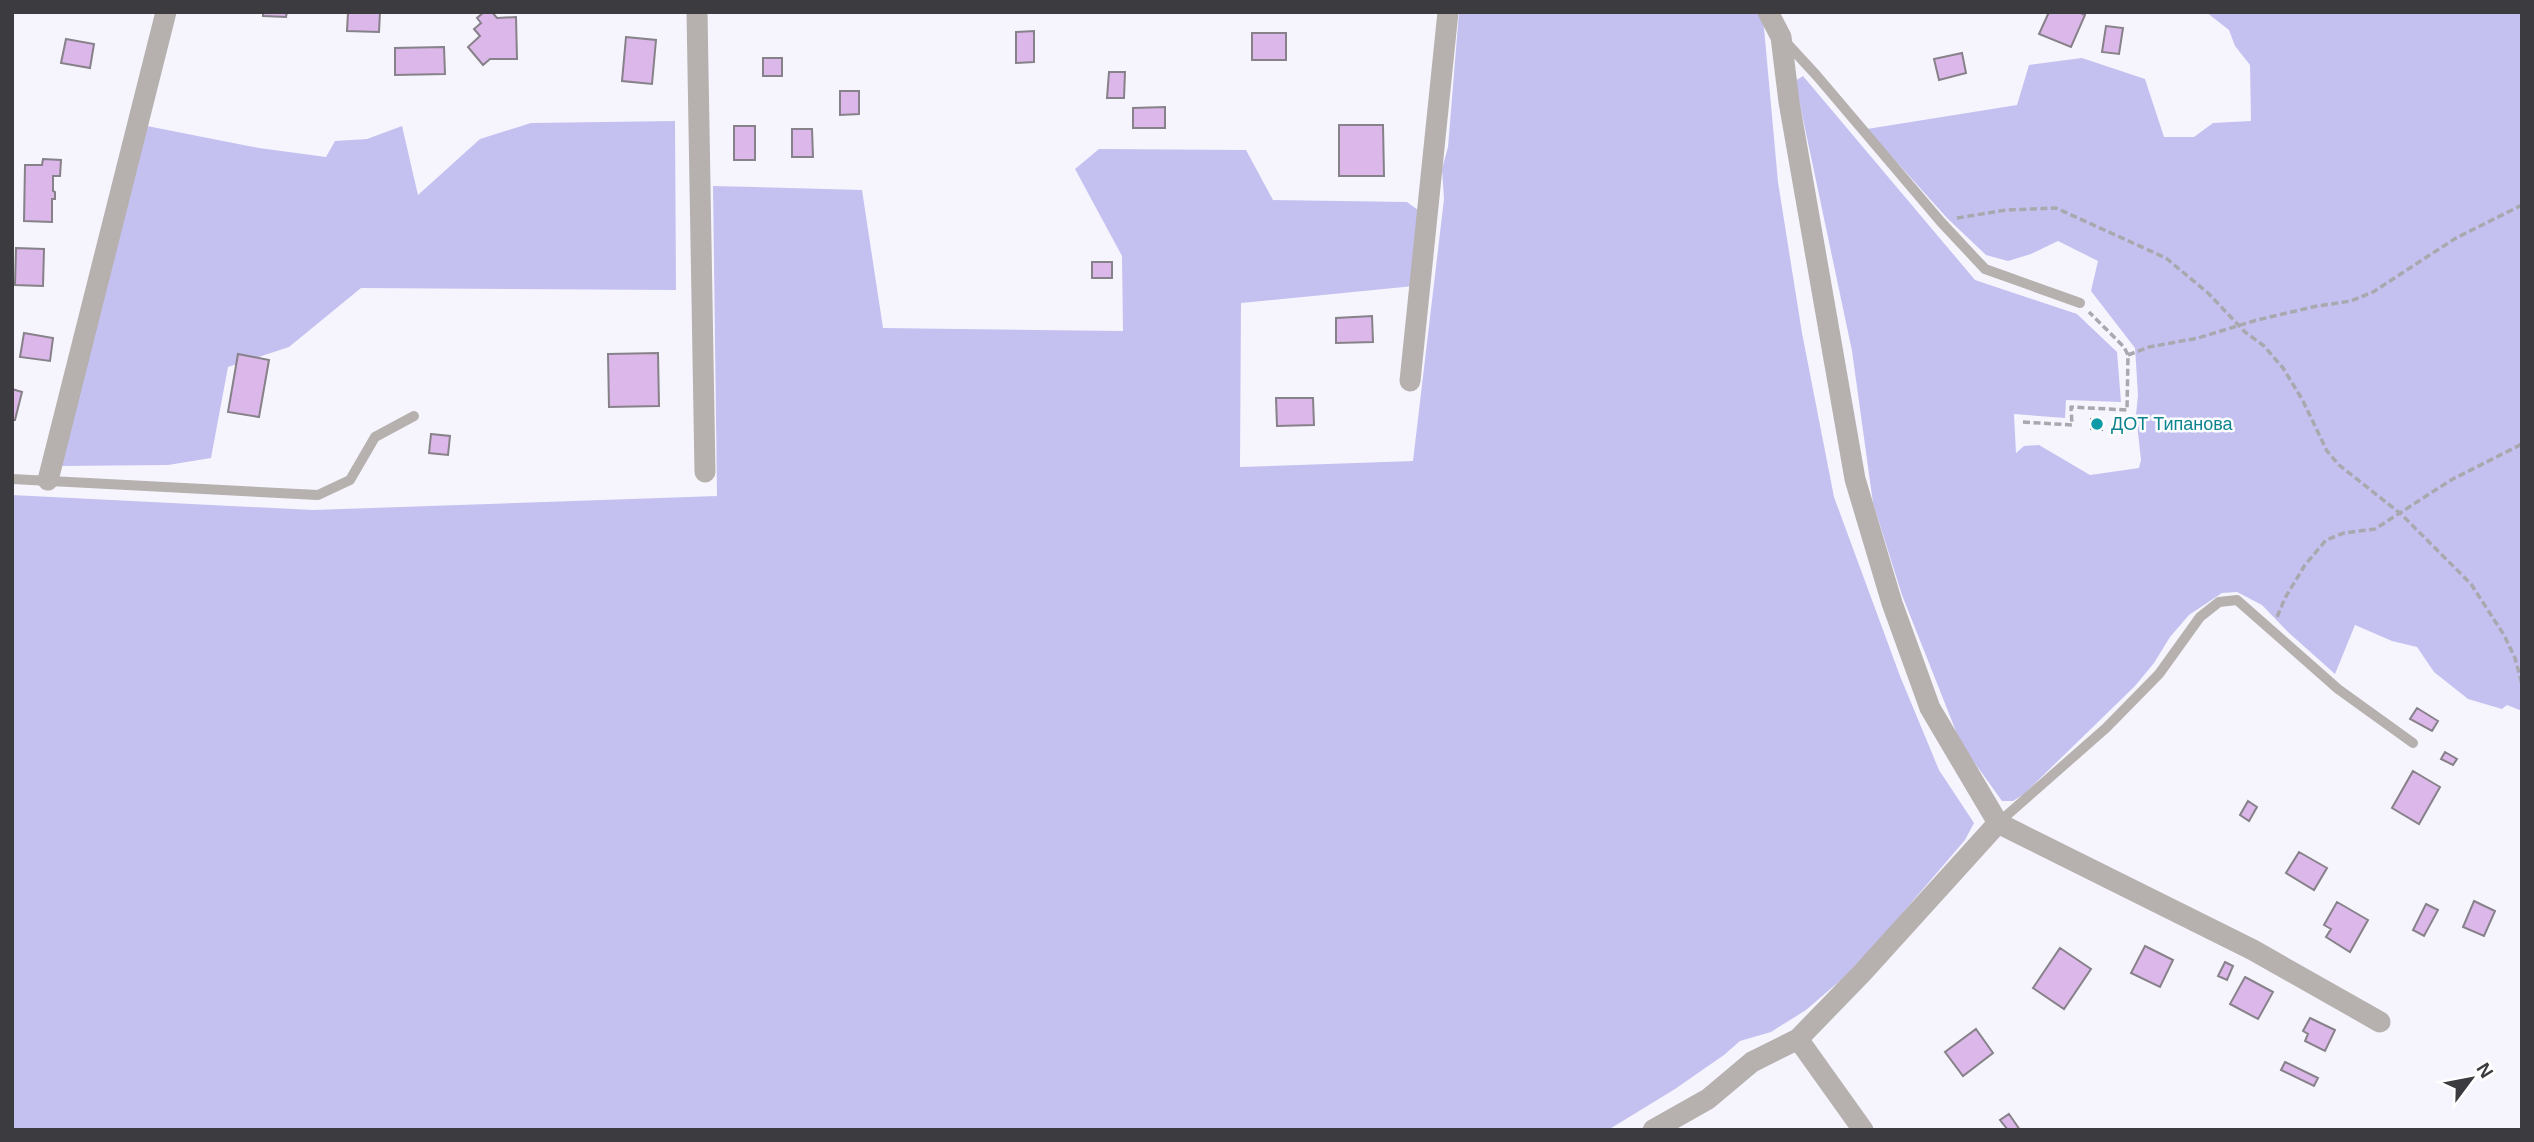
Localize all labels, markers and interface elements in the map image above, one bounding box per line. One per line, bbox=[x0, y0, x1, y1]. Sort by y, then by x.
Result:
place label: ДОТ Типанова bbox=[2111, 414, 2234, 434]
marker: ДОТ Типанова bbox=[2089, 416, 2105, 432]
north arrow bbox=[2436, 1044, 2506, 1114]
text: N bbox=[2472, 1059, 2498, 1082]

